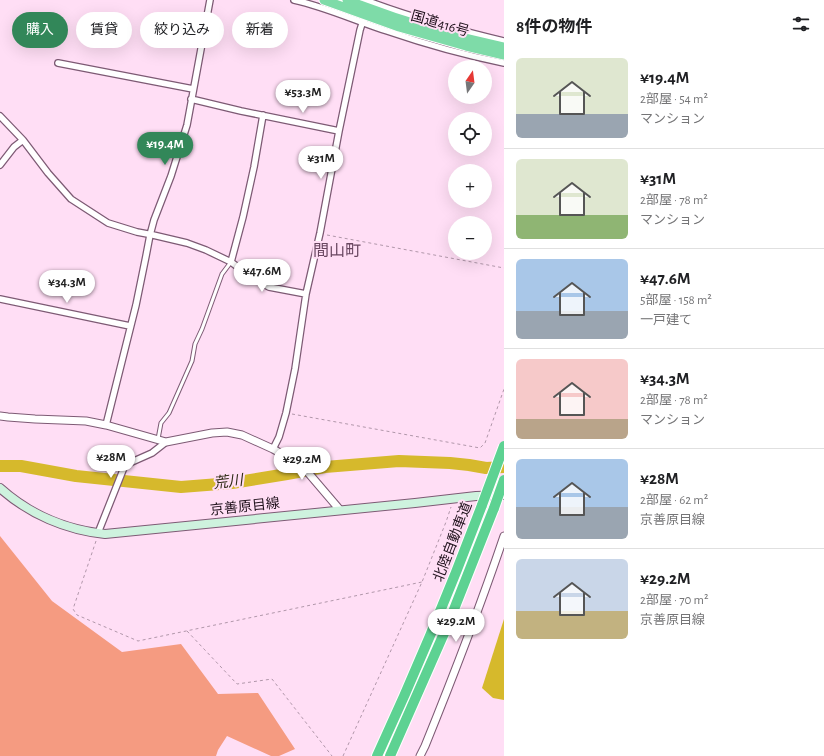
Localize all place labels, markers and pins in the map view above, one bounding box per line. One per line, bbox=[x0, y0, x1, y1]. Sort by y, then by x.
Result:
pin: ¥53.3M bbox=[270, 80, 336, 114]
pin: ¥19.4M bbox=[132, 132, 198, 166]
pin: ¥31M bbox=[297, 146, 345, 180]
pin: ¥47.6M bbox=[229, 259, 295, 293]
pin: ¥34.3M bbox=[34, 270, 100, 304]
pin: ¥28M bbox=[87, 445, 135, 479]
pin: ¥29.2M bbox=[269, 447, 335, 481]
pin: ¥29.2M bbox=[423, 609, 489, 643]

